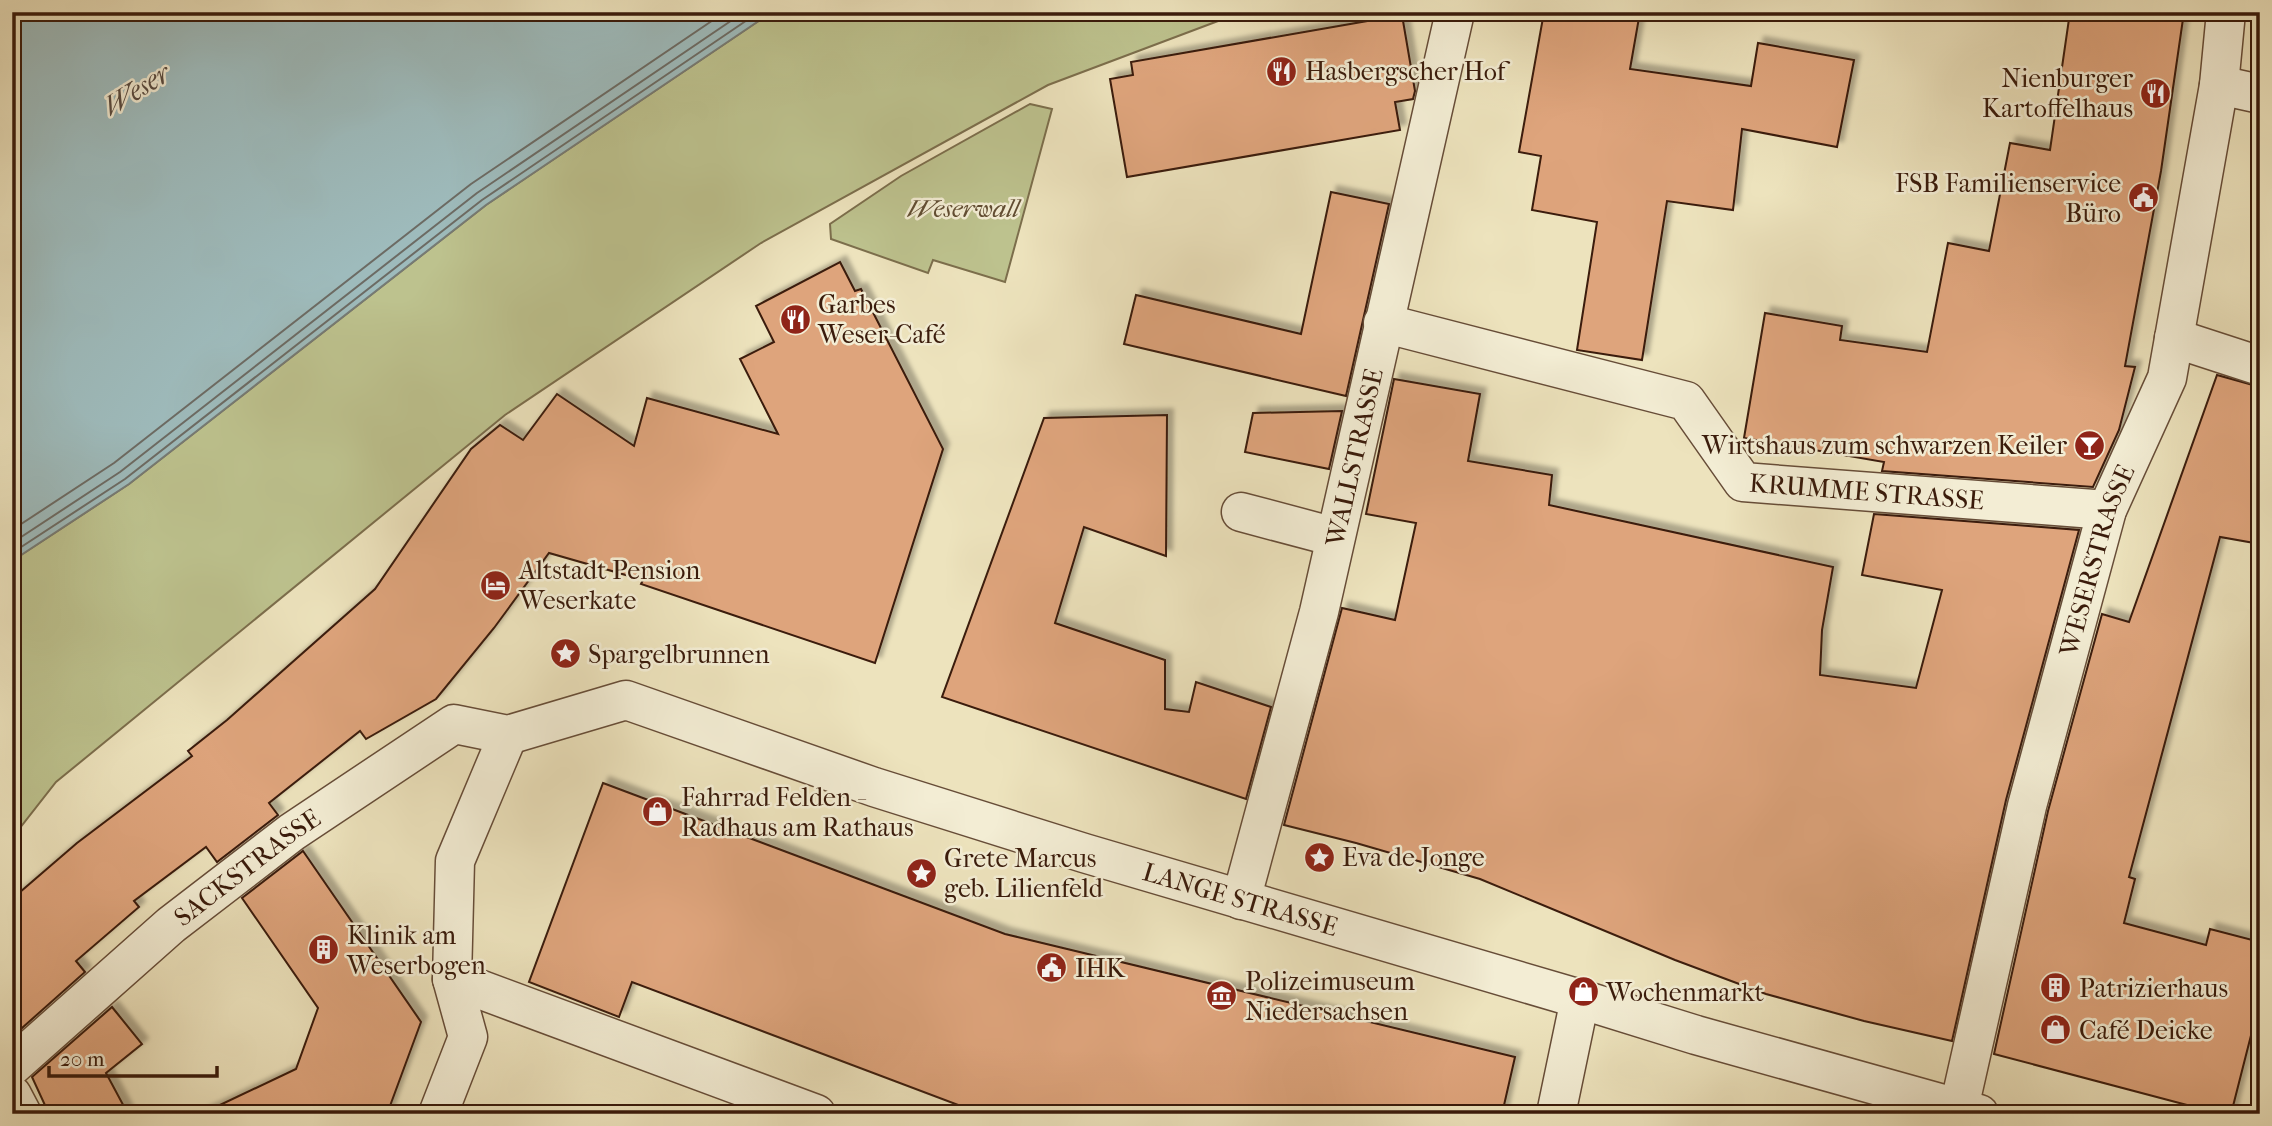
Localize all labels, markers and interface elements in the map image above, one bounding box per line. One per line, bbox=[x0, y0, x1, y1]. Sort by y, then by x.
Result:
restaurant icon: Hasbergscher Hof bbox=[1265, 54, 1299, 88]
water label: Weser bbox=[97, 55, 178, 123]
place label: Hasbergscher Hof bbox=[1305, 56, 1511, 87]
place label: Nienburger Kartoffelhaus bbox=[1982, 63, 2133, 124]
restaurant icon: Nienburger Kartoffelhaus bbox=[2139, 76, 2173, 110]
place label: FSB Familienservice Büro bbox=[1895, 168, 2121, 229]
public building icon: FSB Familienservice Büro bbox=[2127, 181, 2161, 215]
park label: Weserwall bbox=[907, 193, 1022, 224]
place label: Garbes Weser-Café bbox=[817, 289, 946, 350]
restaurant icon: Garbes Weser-Café bbox=[778, 302, 812, 336]
street label: WALLSTRASSE bbox=[1319, 365, 1390, 550]
bar icon: Wirtshaus zum schwarzen Keiler bbox=[2073, 428, 2107, 462]
place label: Wirtshaus zum schwarzen Keiler bbox=[1701, 430, 2067, 461]
street label: WESERSTRASSE bbox=[2053, 460, 2142, 661]
street label: KRUMME STRASSE bbox=[1748, 468, 1985, 517]
place label: Altstadt Pension Weserkate bbox=[518, 555, 700, 616]
hotel icon: Altstadt Pension Weserkate bbox=[479, 568, 513, 602]
place icon: Spargelbrunnen bbox=[548, 637, 582, 671]
place label: Spargelbrunnen bbox=[588, 639, 770, 670]
place label: Fahrrad Felden - Radhaus am Rathaus bbox=[681, 782, 914, 843]
shop icon: Fahrrad Felden - Radhaus am Rathaus bbox=[641, 795, 675, 829]
street label: SACKSTRASSE bbox=[168, 802, 326, 933]
place icon: Eva de Jonge bbox=[1302, 840, 1336, 874]
place label: Eva de Jonge bbox=[1342, 842, 1485, 873]
place label: Grete Marcus geb. Lilienfeld bbox=[944, 843, 1104, 904]
place icon: Grete Marcus geb. Lilienfeld bbox=[904, 856, 938, 890]
street label: LANGE STRASSE bbox=[1139, 856, 1342, 943]
place label: Klinik am Weserbogen bbox=[346, 920, 486, 981]
building icon: Klinik am Weserbogen bbox=[307, 933, 341, 967]
public building icon: IHK bbox=[1035, 951, 1069, 985]
place label: IHK bbox=[1075, 953, 1126, 984]
place label: Polizeimuseum Niedersachsen bbox=[1245, 966, 1415, 1027]
building icon: Patrizierhaus bbox=[2039, 971, 2073, 1005]
place label: Patrizierhaus bbox=[2079, 973, 2228, 1004]
shop icon: Wochenmarkt bbox=[1566, 975, 1600, 1009]
place label: Wochenmarkt bbox=[1605, 977, 1765, 1008]
museum icon: Polizeimuseum Niedersachsen bbox=[1205, 979, 1239, 1013]
shop icon: Café Deicke bbox=[2039, 1013, 2073, 1047]
place label: Café Deicke bbox=[2079, 1015, 2213, 1046]
scale bar bbox=[49, 1035, 217, 1079]
text: 20 m bbox=[60, 1047, 105, 1071]

